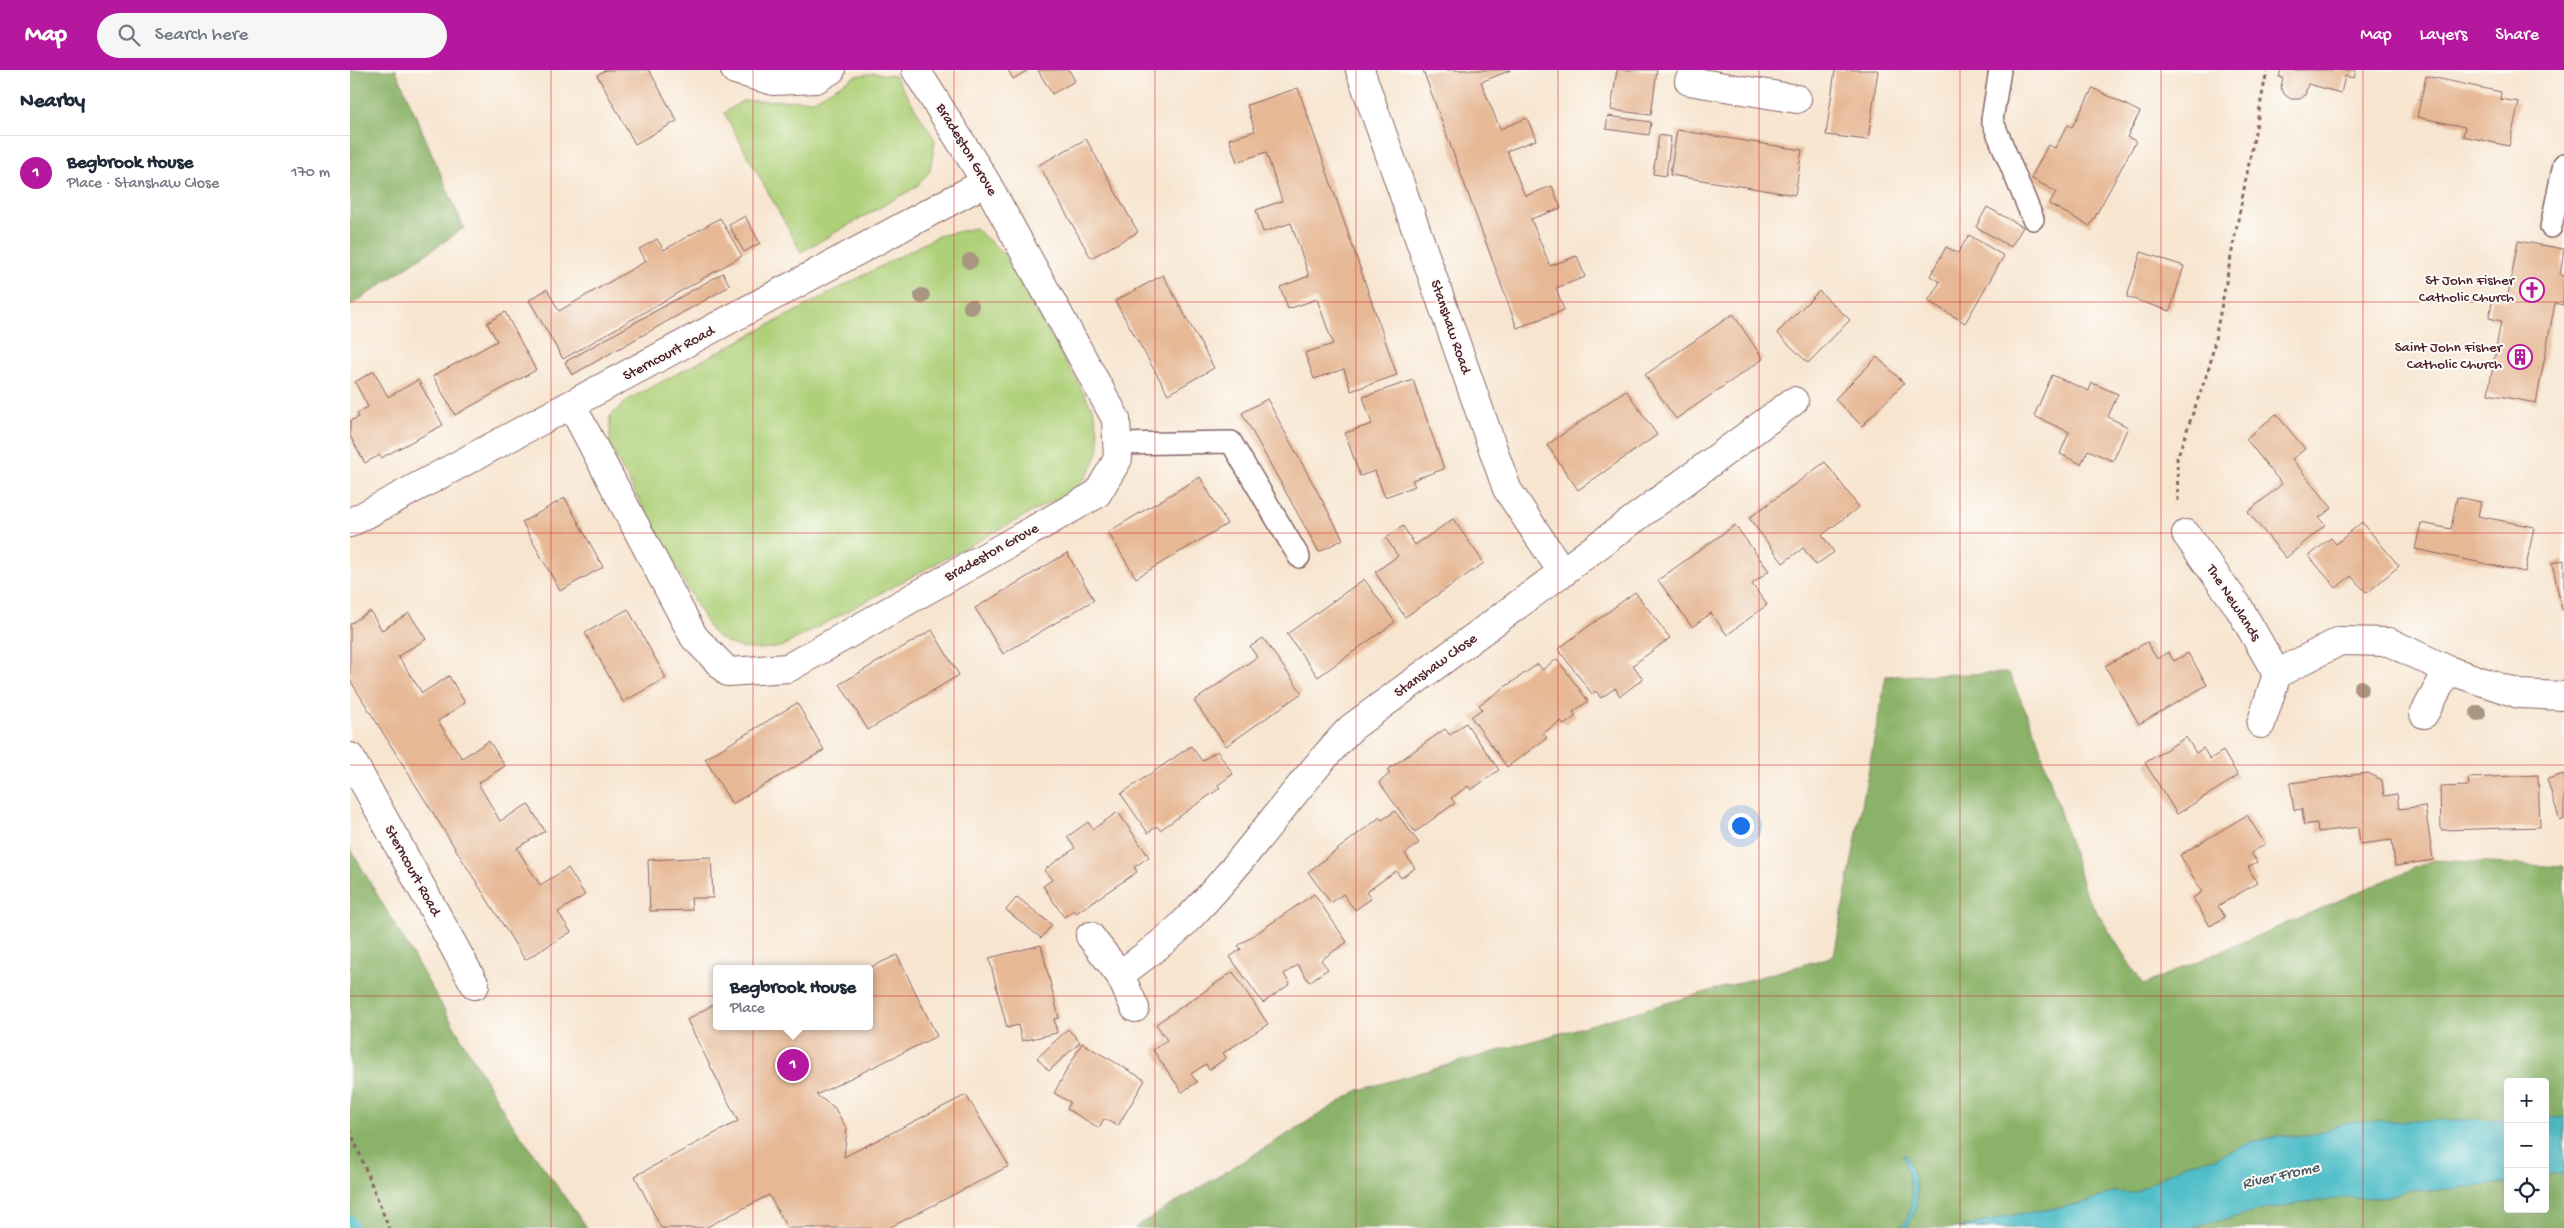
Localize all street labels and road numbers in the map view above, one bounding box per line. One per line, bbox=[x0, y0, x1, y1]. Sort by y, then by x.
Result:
street label: Bradeston Grove bbox=[931, 100, 1001, 200]
street label: Stanshaw Road bbox=[1425, 278, 1475, 378]
street label: Sterncourt Road bbox=[620, 322, 719, 386]
street label: Bradeston Grove bbox=[941, 520, 1042, 587]
street label: The Newlands bbox=[2201, 561, 2265, 645]
street label: Stanshaw Close bbox=[1391, 630, 1481, 702]
street label: Sterncourt Road bbox=[380, 822, 445, 921]

